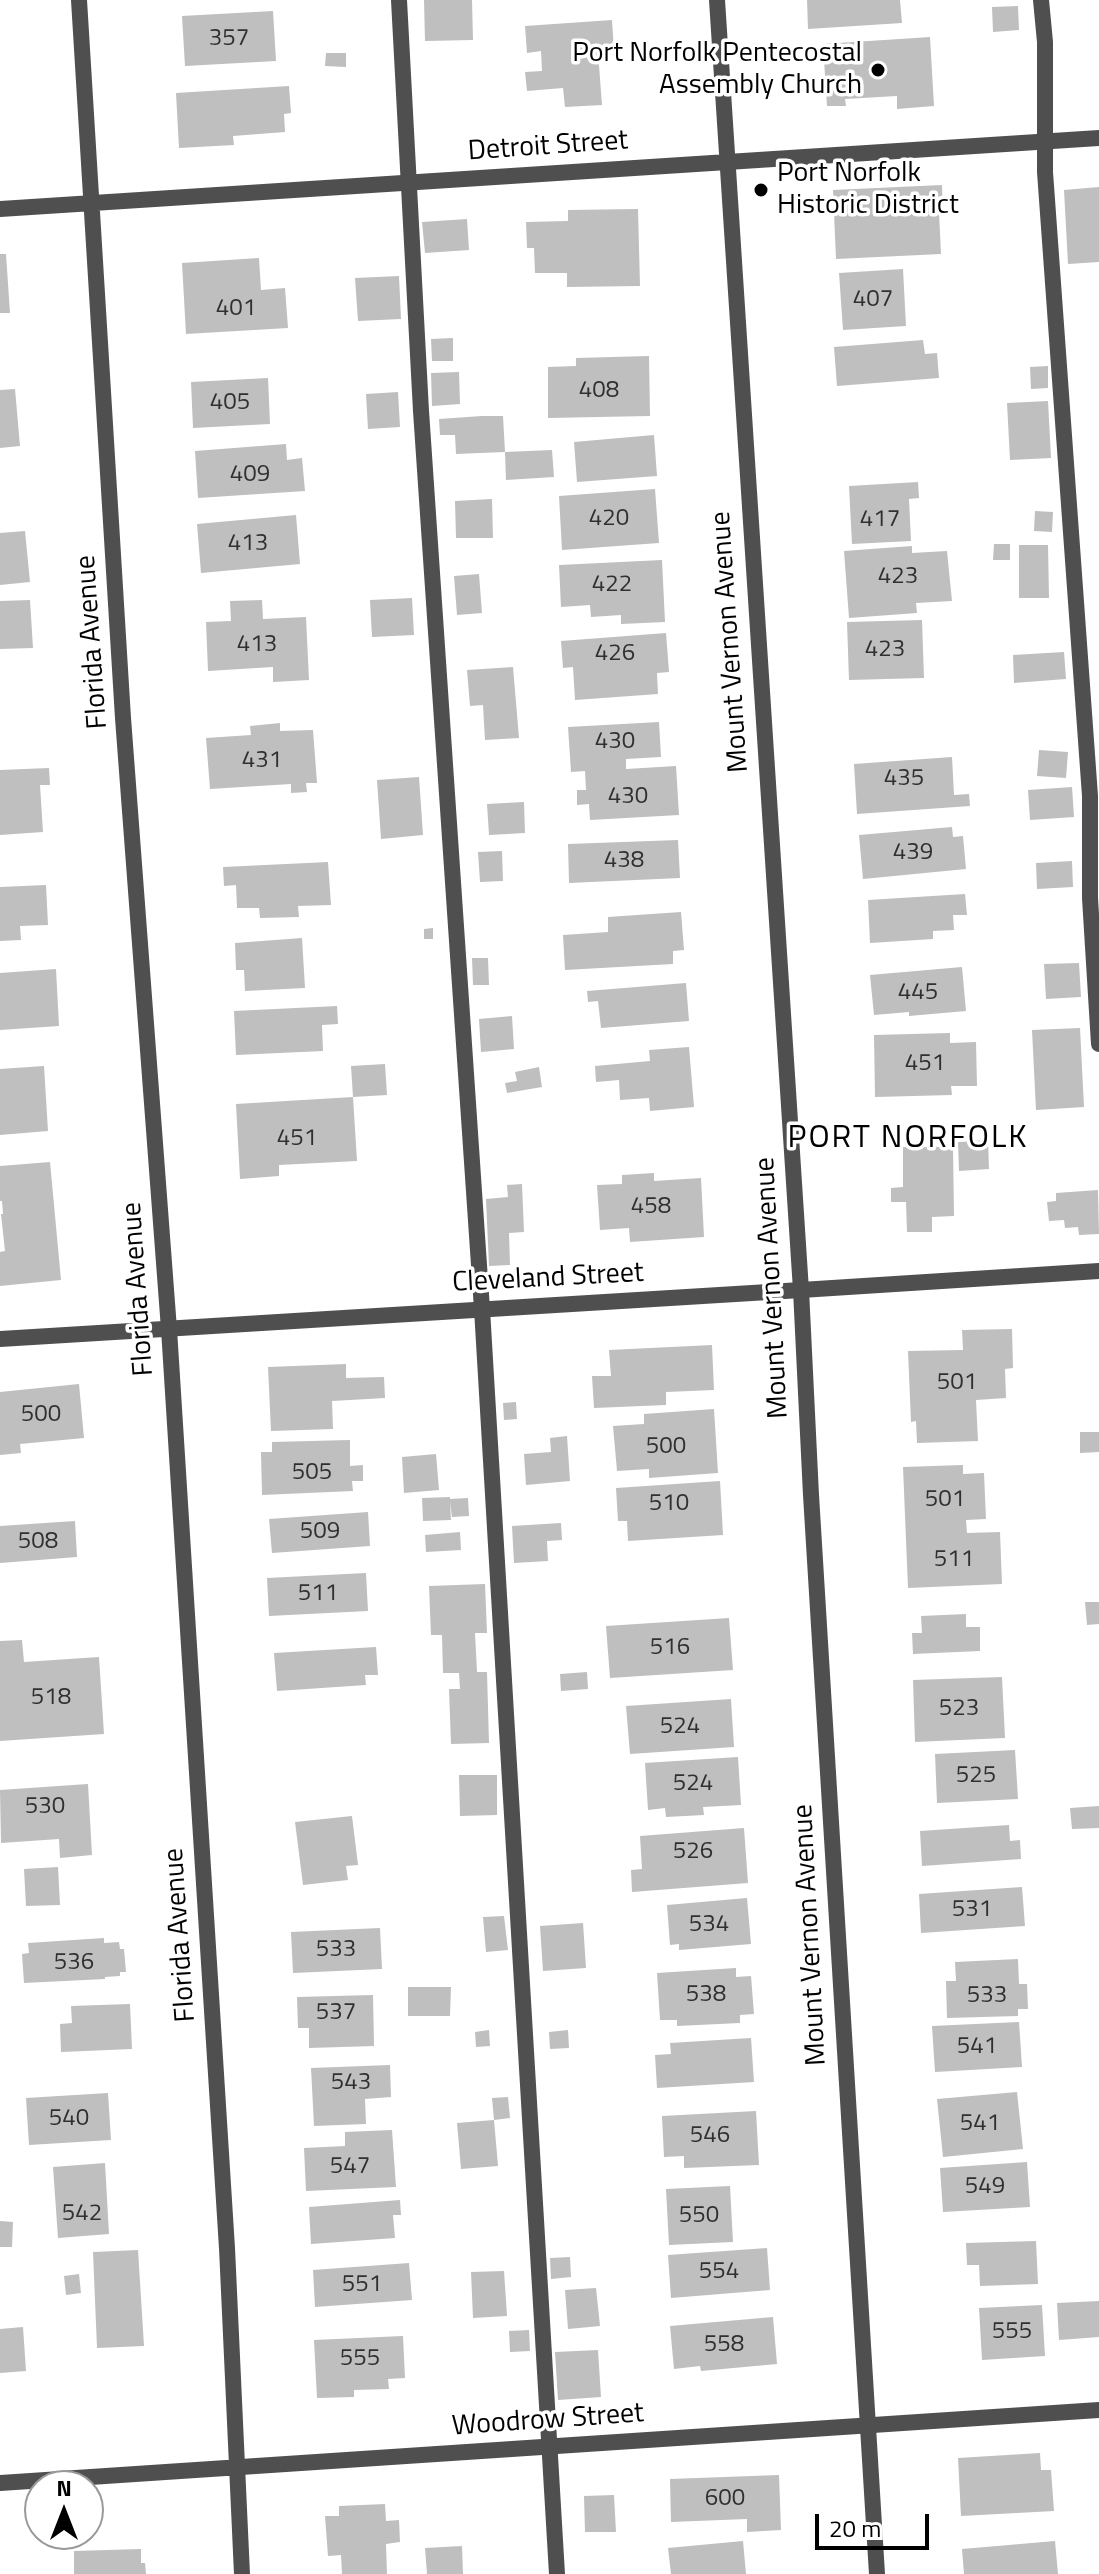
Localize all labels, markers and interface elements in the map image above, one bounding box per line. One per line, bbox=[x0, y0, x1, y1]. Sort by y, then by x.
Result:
house number: 357 bbox=[209, 25, 249, 53]
place label: Port Norfolk Pentecostal Assembly Church bbox=[572, 37, 862, 103]
marker: Port Norfolk Pentecostal Assembly Church bbox=[869, 61, 887, 79]
street label: Detroit Street bbox=[467, 125, 629, 169]
place label: Port Norfolk Historic District bbox=[777, 157, 959, 223]
marker: Port Norfolk Historic District bbox=[752, 181, 770, 199]
house number: 407 bbox=[853, 286, 893, 314]
house number: 401 bbox=[216, 295, 256, 323]
house number: 408 bbox=[579, 377, 619, 405]
house number: 405 bbox=[210, 389, 250, 417]
house number: 409 bbox=[230, 461, 270, 489]
house number: 420 bbox=[589, 505, 629, 533]
house number: 417 bbox=[860, 506, 900, 534]
street label: Mount Vernon Avenue bbox=[705, 510, 757, 774]
house number: 413 bbox=[228, 530, 268, 558]
street label: Florida Avenue bbox=[70, 554, 116, 730]
house number: 423 bbox=[878, 563, 918, 591]
house number: 422 bbox=[592, 571, 632, 599]
house number: 413 bbox=[237, 631, 277, 659]
house number: 423 bbox=[865, 636, 905, 664]
house number: 426 bbox=[595, 640, 635, 668]
house number: 430 bbox=[595, 728, 635, 756]
house number: 431 bbox=[242, 747, 282, 775]
house number: 435 bbox=[884, 765, 924, 793]
house number: 430 bbox=[608, 783, 648, 811]
house number: 439 bbox=[893, 839, 933, 867]
house number: 438 bbox=[604, 847, 644, 875]
house number: 445 bbox=[898, 979, 938, 1007]
house number: 451 bbox=[905, 1050, 945, 1078]
district label: PORT NORFOLK bbox=[788, 1120, 1028, 1158]
house number: 451 bbox=[277, 1125, 317, 1153]
street label: Mount Vernon Avenue bbox=[749, 1156, 797, 1420]
house number: 458 bbox=[631, 1193, 671, 1221]
street label: Florida Avenue bbox=[116, 1201, 162, 1377]
street label: Cleveland Street bbox=[451, 1257, 645, 1301]
house number: 501 bbox=[937, 1369, 977, 1397]
house number: 500 bbox=[21, 1401, 61, 1429]
house number: 500 bbox=[646, 1433, 686, 1461]
house number: 505 bbox=[292, 1459, 332, 1487]
house number: 501 bbox=[925, 1486, 965, 1514]
house number: 510 bbox=[649, 1490, 689, 1518]
house number: 509 bbox=[300, 1518, 340, 1546]
house number: 508 bbox=[18, 1528, 58, 1556]
house number: 511 bbox=[934, 1546, 974, 1574]
house number: 511 bbox=[298, 1580, 338, 1608]
house number: 516 bbox=[650, 1634, 690, 1662]
house number: 518 bbox=[31, 1684, 71, 1712]
house number: 523 bbox=[939, 1695, 979, 1723]
house number: 524 bbox=[660, 1713, 700, 1741]
house number: 525 bbox=[956, 1762, 996, 1790]
house number: 524 bbox=[673, 1770, 713, 1798]
house number: 530 bbox=[25, 1793, 65, 1821]
street label: Mount Vernon Avenue bbox=[787, 1803, 835, 2067]
house number: 526 bbox=[673, 1838, 713, 1866]
street label: Florida Avenue bbox=[158, 1847, 204, 2023]
house number: 531 bbox=[952, 1896, 992, 1924]
house number: 534 bbox=[689, 1911, 729, 1939]
house number: 533 bbox=[316, 1936, 356, 1964]
house number: 536 bbox=[54, 1949, 94, 1977]
house number: 538 bbox=[686, 1981, 726, 2009]
house number: 533 bbox=[967, 1982, 1007, 2010]
house number: 537 bbox=[316, 1999, 356, 2027]
house number: 541 bbox=[957, 2033, 997, 2061]
house number: 543 bbox=[331, 2069, 371, 2097]
house number: 540 bbox=[49, 2105, 89, 2133]
house number: 541 bbox=[960, 2110, 1000, 2138]
house number: 546 bbox=[690, 2122, 730, 2150]
house number: 547 bbox=[330, 2153, 370, 2181]
house number: 549 bbox=[965, 2173, 1005, 2201]
house number: 542 bbox=[62, 2200, 102, 2228]
house number: 550 bbox=[679, 2202, 719, 2230]
house number: 554 bbox=[699, 2258, 739, 2286]
house number: 551 bbox=[342, 2271, 382, 2299]
house number: 555 bbox=[992, 2318, 1032, 2346]
house number: 558 bbox=[704, 2331, 744, 2359]
house number: 555 bbox=[340, 2345, 380, 2373]
street label: Woodrow Street bbox=[451, 2398, 645, 2444]
north arrow bbox=[24, 2470, 104, 2550]
text: N bbox=[56, 2471, 72, 2505]
house number: 600 bbox=[705, 2485, 745, 2513]
scale bar bbox=[819, 2498, 933, 2548]
text: 20 m bbox=[829, 2510, 881, 2546]

